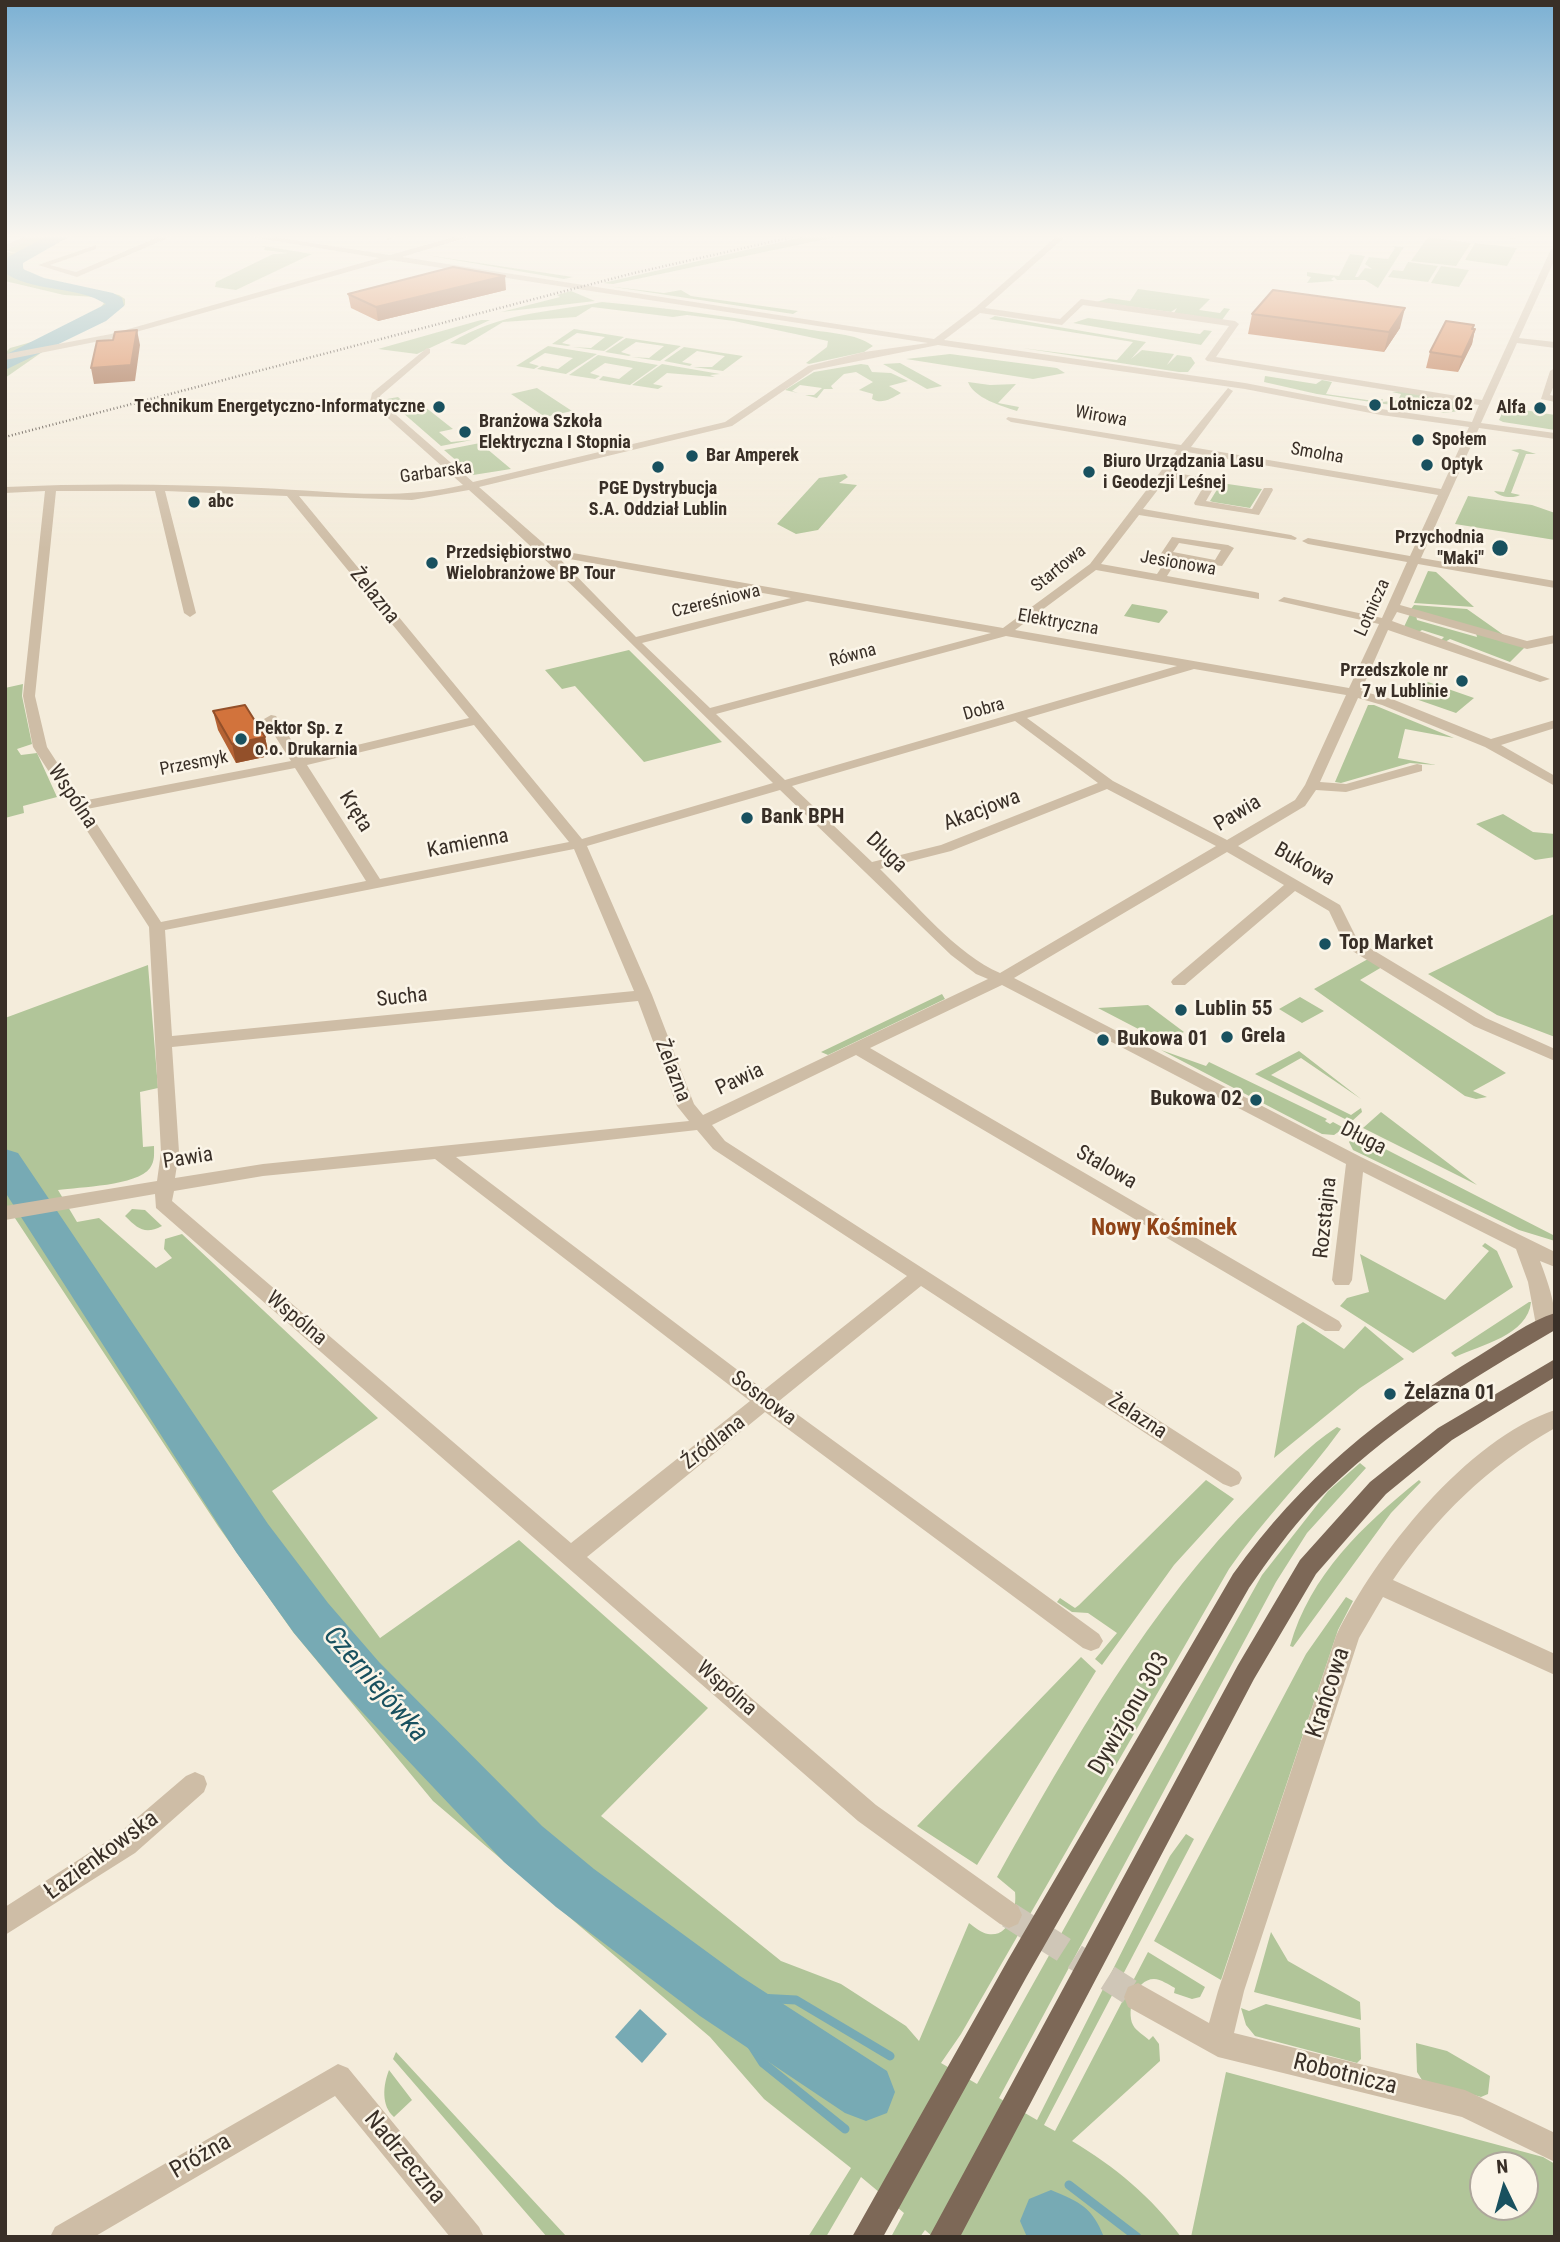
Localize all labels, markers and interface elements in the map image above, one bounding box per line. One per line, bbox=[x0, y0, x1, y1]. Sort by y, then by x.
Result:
place label: Lotnicza 02 bbox=[1389, 394, 1473, 416]
place label: Technikum Energetyczno-Informatyczne bbox=[134, 396, 425, 418]
marker: Lotnicza 02 bbox=[1367, 397, 1383, 413]
place label: Alfa bbox=[1496, 397, 1526, 419]
marker: Technikum Energetyczno-Informatyczne bbox=[431, 399, 447, 415]
marker: Alfa bbox=[1532, 400, 1548, 416]
street label: Wirowa bbox=[1073, 402, 1129, 432]
place label: Branżowa Szkoła Elektryczna I Stopnia bbox=[479, 411, 631, 453]
marker: Branżowa Szkoła Elektryczna I Stopnia bbox=[457, 424, 473, 440]
place label: Społem bbox=[1432, 429, 1487, 451]
marker: Społem bbox=[1410, 432, 1426, 448]
street label: Smolna bbox=[1289, 439, 1345, 469]
place label: Bar Amperek bbox=[706, 445, 799, 467]
marker: Bar Amperek bbox=[684, 448, 700, 464]
place label: Biuro Urządzania Lasu i Geodezji Leśnej bbox=[1103, 451, 1264, 494]
place label: Optyk bbox=[1441, 454, 1483, 476]
street label: Garbarska bbox=[399, 457, 473, 489]
marker: Optyk bbox=[1419, 457, 1435, 473]
marker: PGE Dystrybucja S.A. Oddział Lublin bbox=[650, 459, 666, 475]
marker: Biuro Urządzania Lasu i Geodezji Leśnej bbox=[1081, 464, 1097, 480]
place label: PGE Dystrybucja S.A. Oddział Lublin bbox=[589, 478, 727, 520]
place label: abc bbox=[208, 491, 234, 513]
marker: abc bbox=[186, 494, 202, 510]
place label: Przychodnia "Maki" bbox=[1395, 527, 1484, 570]
marker: Przychodnia "Maki" bbox=[1490, 538, 1510, 558]
street label: Startowa bbox=[1027, 541, 1091, 597]
place label: Przedsiębiorstwo Wielobranżowe BP Tour bbox=[446, 542, 615, 584]
street label: Jesionowa bbox=[1138, 547, 1218, 581]
marker: Przedsiębiorstwo Wielobranżowe BP Tour bbox=[424, 555, 440, 571]
street label: Żelazna bbox=[344, 563, 404, 629]
street label: Lotnicza bbox=[1351, 576, 1395, 640]
street label: Czereśniowa bbox=[669, 581, 763, 623]
street label: Elektryczna bbox=[1016, 605, 1100, 641]
street label: Równa bbox=[827, 639, 879, 673]
place label: Przedszkole nr 7 w Lublinie bbox=[1340, 660, 1448, 702]
marker: Przedszkole nr 7 w Lublinie bbox=[1454, 673, 1470, 689]
street label: Dobra bbox=[961, 694, 1007, 726]
place label: Pektor Sp. z o.o. Drukarnia bbox=[255, 718, 357, 760]
marker: Pektor Sp. z o.o. Drukarnia bbox=[233, 731, 249, 747]
street label: Przesmyk bbox=[158, 747, 230, 781]
street label: Wspólna bbox=[42, 760, 102, 834]
street label: Akacjowa bbox=[940, 785, 1024, 837]
street label: Kręta bbox=[333, 787, 377, 837]
street label: Pawia bbox=[1210, 790, 1266, 838]
place label: Bank BPH bbox=[761, 805, 844, 831]
marker: Bank BPH bbox=[739, 810, 755, 826]
street label: Kamienna bbox=[425, 824, 511, 864]
street label: Długa bbox=[860, 827, 912, 879]
street label: Bukowa bbox=[1269, 838, 1339, 892]
place label: Top Market bbox=[1339, 931, 1433, 957]
marker: Top Market bbox=[1317, 936, 1333, 952]
street label: Sucha bbox=[375, 983, 429, 1013]
place label: Lublin 55 bbox=[1195, 997, 1273, 1023]
marker: Lublin 55 bbox=[1173, 1002, 1189, 1018]
place label: Grela bbox=[1241, 1024, 1285, 1050]
place label: Bukowa 01 bbox=[1117, 1027, 1209, 1053]
marker: Grela bbox=[1219, 1029, 1235, 1045]
marker: Bukowa 01 bbox=[1095, 1032, 1111, 1048]
street label: Żelazna bbox=[649, 1036, 695, 1106]
street label: Pawia bbox=[712, 1058, 768, 1102]
place label: Bukowa 02 bbox=[1150, 1087, 1242, 1113]
marker: Bukowa 02 bbox=[1248, 1092, 1264, 1108]
street label: Długa bbox=[1336, 1117, 1390, 1161]
street label: Stalowa bbox=[1071, 1141, 1141, 1195]
street label: Pawia bbox=[161, 1143, 215, 1175]
street label: Rozstajna bbox=[1309, 1176, 1343, 1260]
district label: Nowy Kośminek bbox=[1091, 1215, 1237, 1243]
street label: Wspólna bbox=[261, 1286, 331, 1352]
street label: Sosnowa bbox=[725, 1366, 801, 1432]
place label: Żelazna 01 bbox=[1404, 1381, 1496, 1407]
marker: Żelazna 01 bbox=[1382, 1386, 1398, 1402]
street label: Żelazna bbox=[1103, 1389, 1171, 1445]
street label: Źródlana bbox=[677, 1411, 751, 1475]
water label: Czerniejówka bbox=[315, 1620, 435, 1750]
street label: Krańcowa bbox=[1301, 1644, 1357, 1742]
street label: Dywizjonu 303 bbox=[1083, 1647, 1177, 1781]
street label: Wspólna bbox=[691, 1656, 761, 1722]
street label: Łazienkowska bbox=[40, 1805, 164, 1907]
street label: Robotnicza bbox=[1290, 2048, 1400, 2102]
street label: Nadrzeczna bbox=[357, 2106, 451, 2210]
street label: Próżna bbox=[165, 2128, 237, 2186]
north arrow bbox=[1469, 2151, 1539, 2221]
text: N bbox=[1495, 2155, 1509, 2179]

